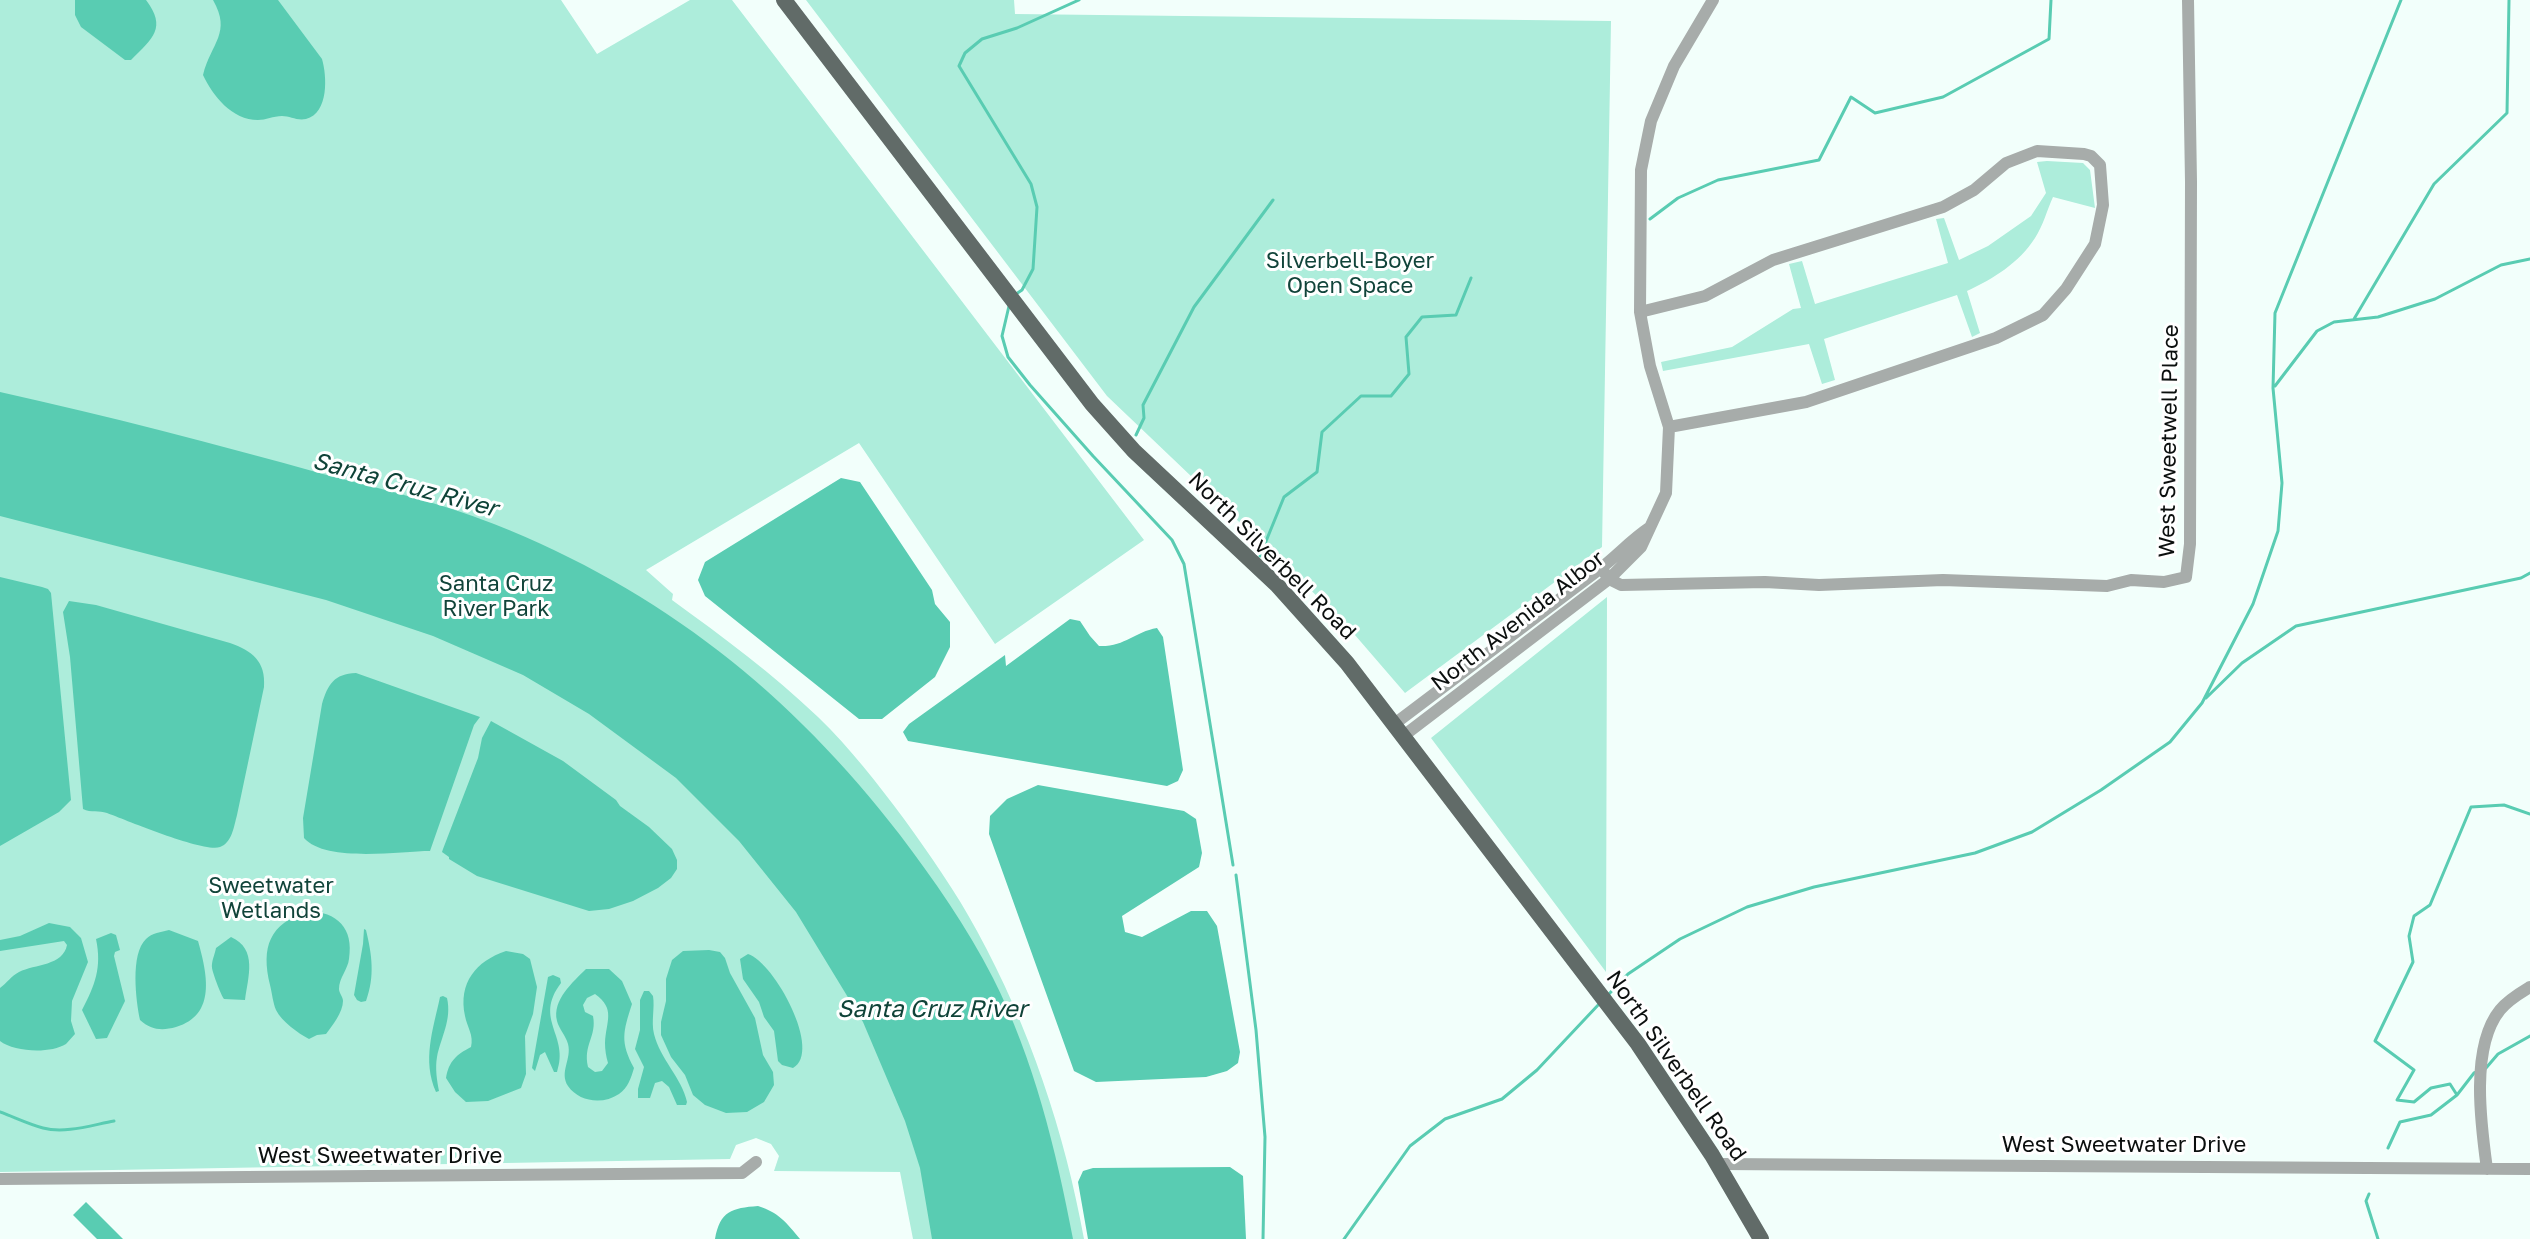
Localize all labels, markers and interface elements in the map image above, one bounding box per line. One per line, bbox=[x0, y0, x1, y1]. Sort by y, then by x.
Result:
park label: Silverbell-Boyer Open Space bbox=[1266, 248, 1434, 300]
street label: West Sweetwell Place bbox=[2154, 324, 2184, 558]
water label: Santa Cruz River bbox=[309, 446, 501, 524]
street label: North Silverbell Road bbox=[1183, 467, 1361, 645]
street label: North Avenida Albor bbox=[1426, 545, 1610, 697]
park label: Santa Cruz River Park bbox=[439, 571, 553, 622]
park label: Sweetwater Wetlands bbox=[208, 873, 334, 924]
street label: North Silverbell Road bbox=[1600, 966, 1752, 1166]
water label: Santa Cruz River bbox=[837, 995, 1027, 1023]
street label: West Sweetwater Drive bbox=[2002, 1132, 2246, 1158]
street label: West Sweetwater Drive bbox=[258, 1143, 502, 1169]

